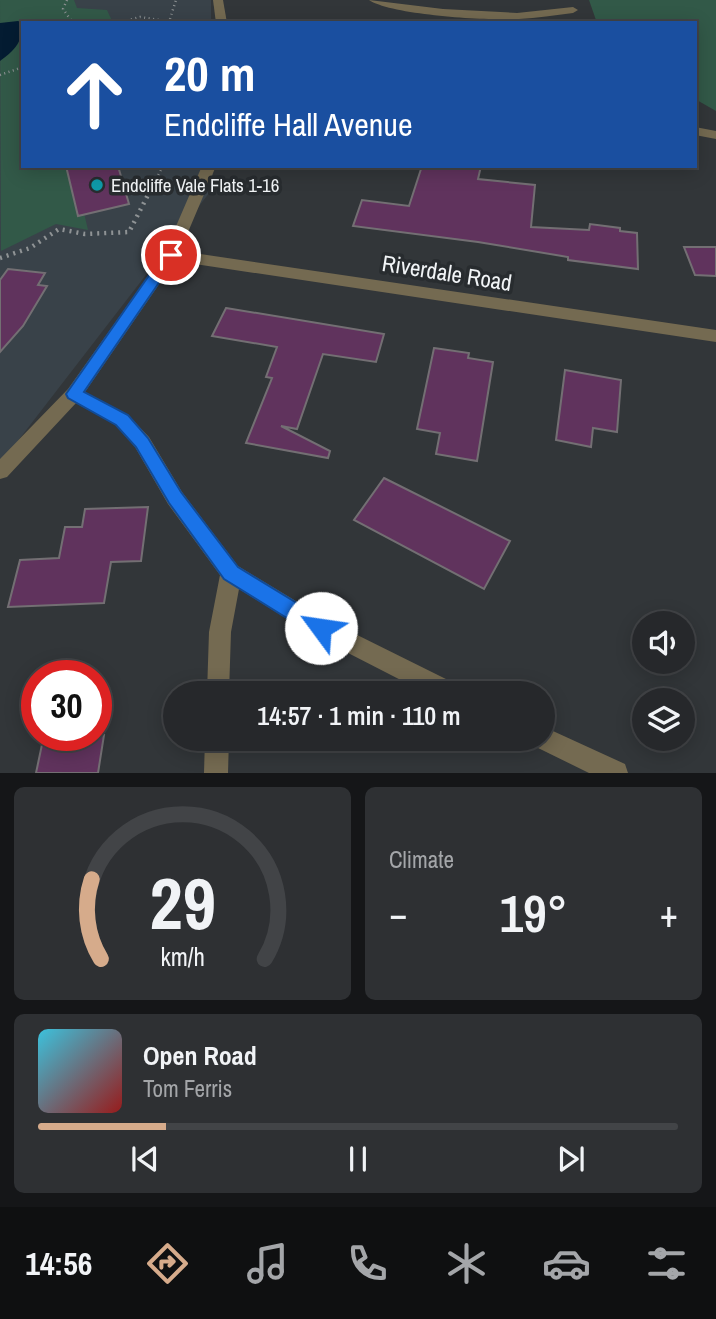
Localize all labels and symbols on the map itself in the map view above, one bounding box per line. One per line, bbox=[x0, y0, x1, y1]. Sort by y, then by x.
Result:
place label: Endcliffe Vale Flats 1-16 bbox=[111, 172, 279, 198]
marker: Endcliffe Vale Flats 1-16 bbox=[89, 177, 105, 193]
pin bbox=[141, 225, 201, 285]
street label: Riverdale Road bbox=[380, 247, 514, 298]
position arrow bbox=[284, 591, 358, 665]
speed limit sign: 30 bbox=[21, 660, 112, 751]

